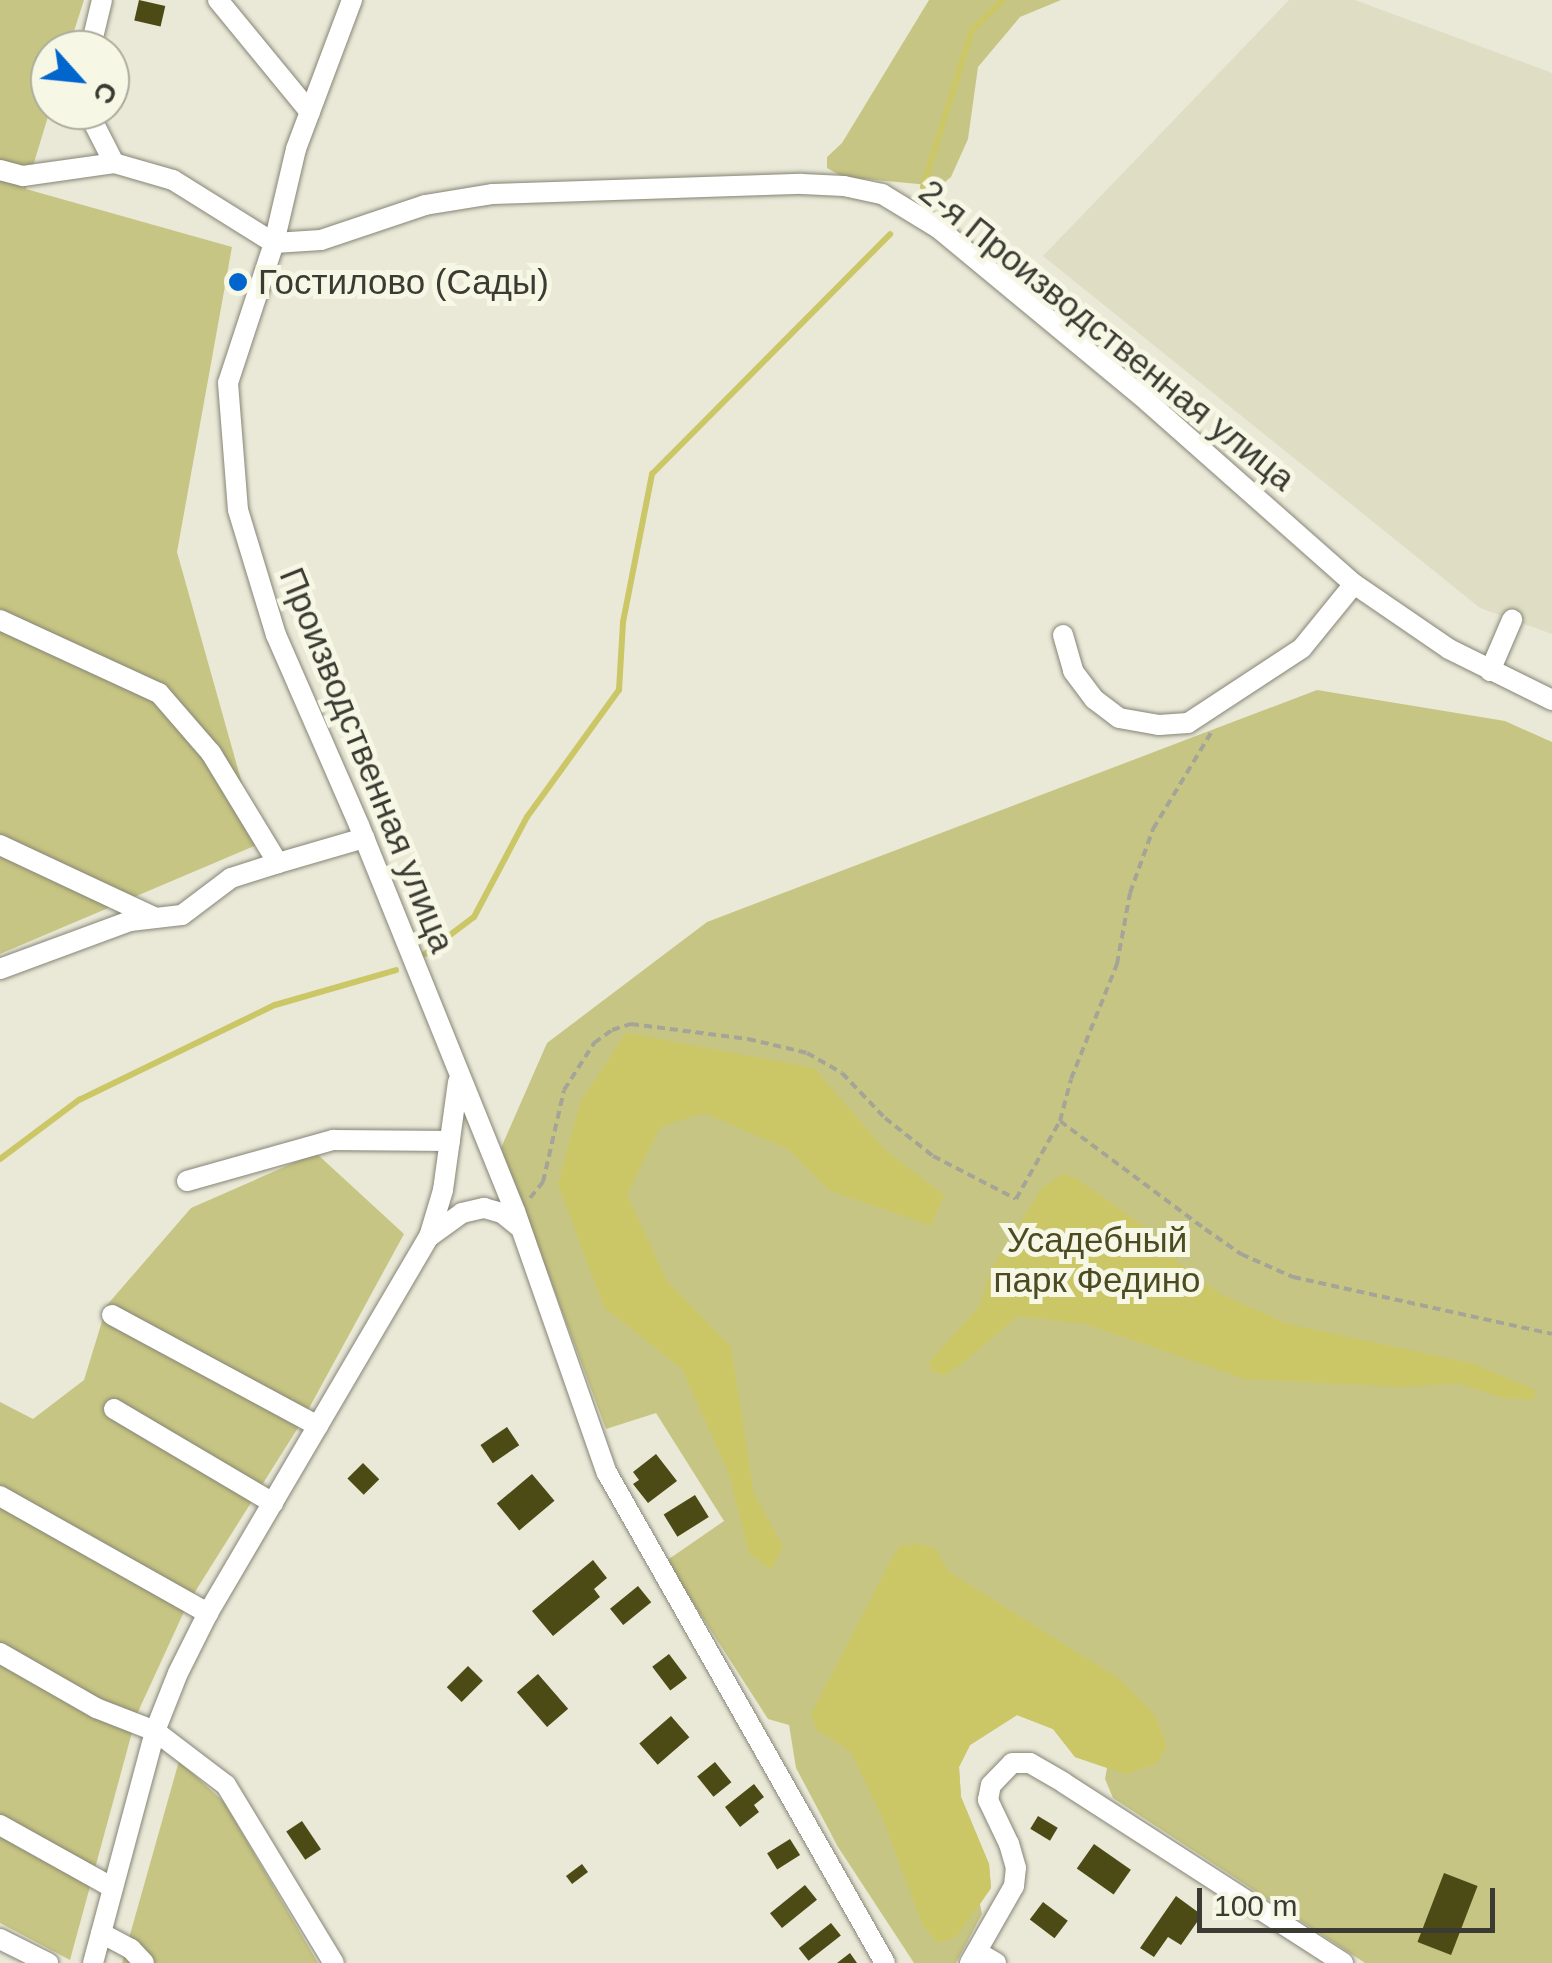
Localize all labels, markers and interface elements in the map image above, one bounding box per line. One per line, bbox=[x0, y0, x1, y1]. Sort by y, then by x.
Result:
north arrow bbox=[30, 30, 130, 130]
text: С bbox=[87, 77, 124, 109]
street label: 2-я Производственная улица bbox=[911, 170, 1303, 500]
place label: Гостилово (Сады) bbox=[258, 261, 549, 303]
marker: Гостилово (Сады) bbox=[227, 271, 249, 293]
street label: Производственная улица bbox=[271, 561, 463, 959]
park label: Усадебный парк Федино bbox=[994, 1219, 1200, 1301]
scale bar bbox=[1202, 1868, 1500, 1930]
text: 100 m bbox=[1214, 1889, 1297, 1922]

